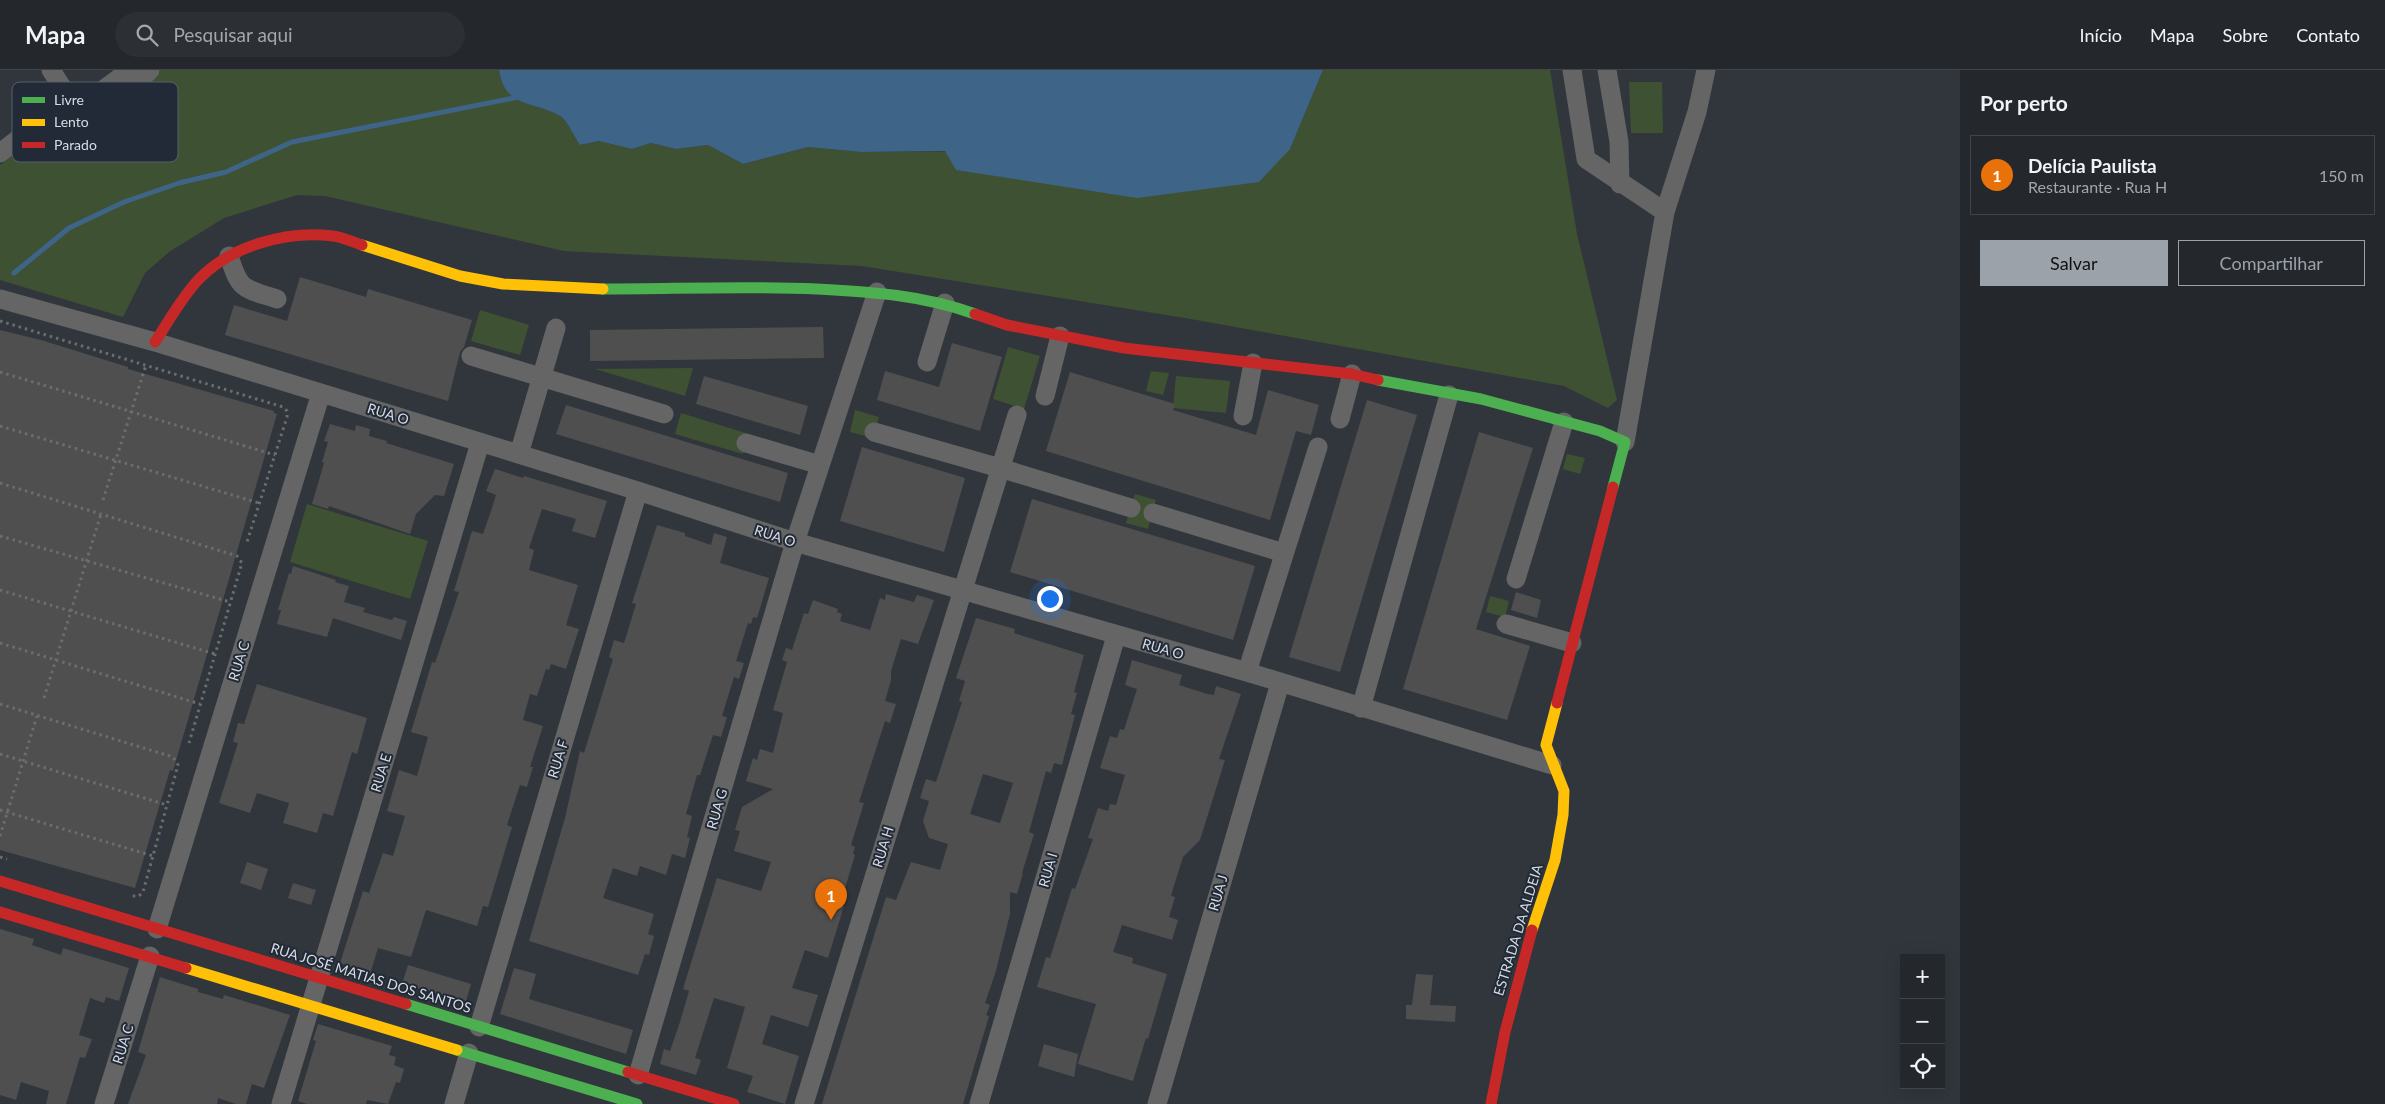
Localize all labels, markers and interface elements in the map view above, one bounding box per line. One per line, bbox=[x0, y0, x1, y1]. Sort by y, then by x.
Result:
search box bbox=[115, 12, 465, 57]
text: Mapa bbox=[25, 20, 85, 49]
icon: search bbox=[133, 21, 161, 49]
text: Pesquisar aqui bbox=[173, 23, 293, 46]
text: Início bbox=[2080, 24, 2122, 46]
text: Mapa bbox=[2150, 24, 2194, 46]
text: Sobre bbox=[2222, 24, 2268, 46]
text: Contato bbox=[2296, 24, 2360, 46]
legend bbox=[12, 82, 178, 162]
text: Por perto bbox=[1980, 90, 2068, 115]
text: Livre bbox=[54, 91, 84, 108]
text: Lento bbox=[54, 113, 89, 130]
text: Parado bbox=[54, 136, 97, 153]
text: Delícia Paulista bbox=[2028, 154, 2157, 177]
text: 1 bbox=[1992, 166, 2002, 185]
text: 150 m bbox=[2319, 166, 2364, 185]
text: Restaurante · Rua H bbox=[2028, 177, 2167, 196]
button: Salvar bbox=[1980, 240, 2168, 286]
button: Compartilhar bbox=[2178, 240, 2365, 286]
street label: RUA O bbox=[365, 399, 411, 428]
street label: RUA O bbox=[752, 521, 798, 550]
your location bbox=[1037, 586, 1063, 612]
street label: RUA O bbox=[1140, 634, 1186, 663]
street label: RUA C bbox=[224, 638, 253, 683]
street label: RUA F bbox=[544, 738, 571, 780]
street label: RUA E bbox=[367, 751, 394, 794]
street label: RUA G bbox=[703, 787, 730, 831]
street label: RUA H bbox=[868, 824, 897, 869]
street label: RUA I bbox=[1034, 851, 1061, 889]
street label: ESTRADA DA ALDEIA bbox=[1489, 862, 1546, 998]
street label: RUA J bbox=[1204, 873, 1231, 913]
pin: 1 bbox=[815, 879, 847, 920]
street label: RUA JOSÉ MATIAS DOS SANTOS bbox=[269, 939, 474, 1016]
map controls bbox=[1900, 954, 1945, 1089]
button: + bbox=[1900, 954, 1945, 999]
button: − bbox=[1900, 999, 1945, 1044]
street label: RUA C bbox=[108, 1021, 137, 1066]
button: locate bbox=[1900, 1044, 1945, 1089]

